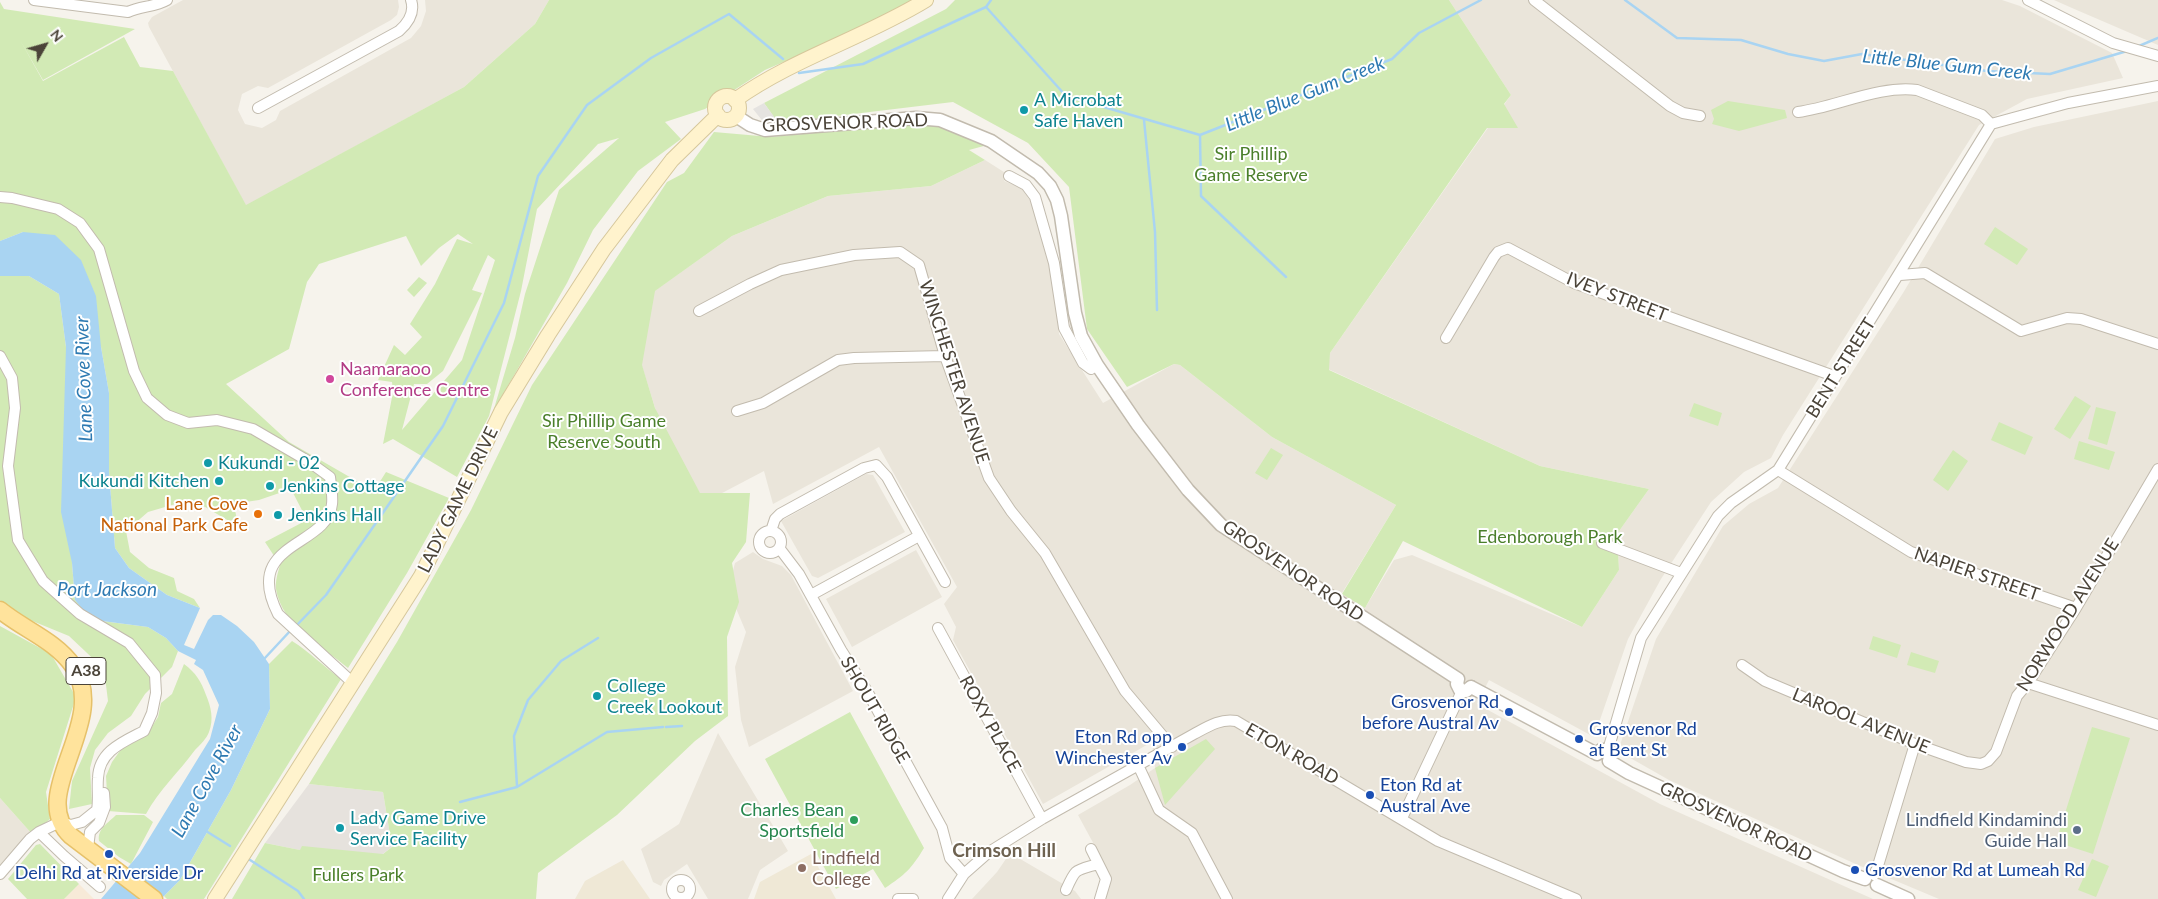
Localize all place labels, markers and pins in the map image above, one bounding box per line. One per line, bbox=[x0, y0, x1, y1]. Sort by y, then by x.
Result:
place label: A Microbat Safe Haven bbox=[1034, 89, 1123, 132]
marker: A Microbat Safe Haven bbox=[1018, 104, 1030, 116]
place label: Naamaraoo Conference Centre bbox=[340, 358, 489, 400]
marker: Naamaraoo Conference Centre bbox=[324, 373, 336, 385]
place label: Kukundi - 02 bbox=[218, 452, 320, 474]
marker: Kukundi - 02 bbox=[202, 457, 214, 469]
place label: Kukundi Kitchen bbox=[78, 470, 209, 492]
marker: Kukundi Kitchen bbox=[213, 475, 225, 487]
place label: Jenkins Cottage bbox=[280, 475, 405, 497]
marker: Jenkins Cottage bbox=[264, 480, 276, 492]
place label: Lane Cove National Park Cafe bbox=[100, 493, 248, 536]
place label: Jenkins Hall bbox=[288, 504, 382, 526]
marker: Lane Cove National Park Cafe bbox=[252, 508, 264, 520]
marker: Jenkins Hall bbox=[272, 509, 284, 521]
place label: College Creek Lookout bbox=[607, 675, 722, 718]
marker: College Creek Lookout bbox=[591, 690, 603, 702]
place label: Grosvenor Rd before Austral Av bbox=[1362, 691, 1499, 734]
marker: Grosvenor Rd before Austral Av bbox=[1503, 706, 1515, 718]
place label: Grosvenor Rd at Bent St bbox=[1589, 718, 1697, 761]
place label: Eton Rd opp Winchester Av bbox=[1055, 726, 1172, 769]
marker: Grosvenor Rd at Bent St bbox=[1573, 733, 1585, 745]
marker: Eton Rd opp Winchester Av bbox=[1176, 741, 1188, 753]
place label: Eton Rd at Austral Ave bbox=[1380, 774, 1470, 816]
marker: Eton Rd at Austral Ave bbox=[1364, 789, 1376, 801]
place label: Charles Bean Sportsfield bbox=[740, 799, 844, 842]
place label: Lady Game Drive Service Facility bbox=[350, 807, 486, 850]
place label: Lindfield Kindamindi Guide Hall bbox=[1906, 809, 2067, 852]
marker: Charles Bean Sportsfield bbox=[848, 814, 860, 826]
marker: Lady Game Drive Service Facility bbox=[334, 822, 346, 834]
marker: Lindfield Kindamindi Guide Hall bbox=[2071, 824, 2083, 836]
place label: Lindfield College bbox=[812, 847, 880, 890]
marker: Delhi Rd at Riverside Dr bbox=[103, 848, 115, 860]
place label: Grosvenor Rd at Lumeah Rd bbox=[1865, 859, 2085, 881]
place label: Delhi Rd at Riverside Dr bbox=[15, 862, 203, 884]
marker: Lindfield College bbox=[796, 862, 808, 874]
marker: Grosvenor Rd at Lumeah Rd bbox=[1849, 864, 1861, 876]

